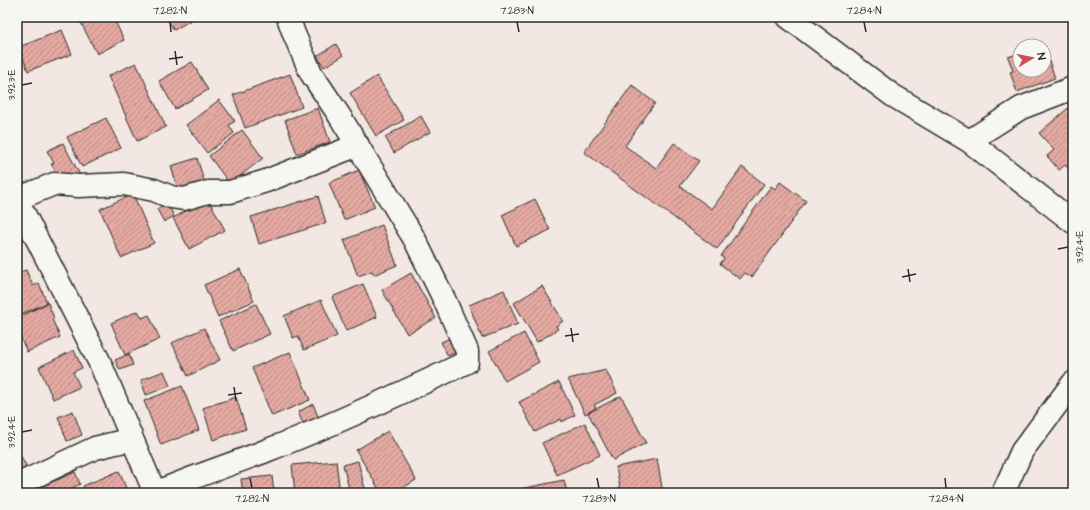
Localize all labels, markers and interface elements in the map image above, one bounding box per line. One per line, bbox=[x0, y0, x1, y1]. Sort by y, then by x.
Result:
text: 7.282°N bbox=[153, 4, 187, 18]
text: 7.283°N bbox=[500, 4, 534, 18]
text: 7.284°N bbox=[846, 4, 882, 18]
north arrow bbox=[1012, 38, 1052, 78]
text: N bbox=[1033, 52, 1049, 61]
text: 3.923°E bbox=[5, 69, 19, 101]
text: 3.924°E bbox=[1073, 231, 1087, 263]
text: 3.924°E bbox=[5, 416, 19, 448]
text: 7.282°N bbox=[235, 492, 269, 506]
text: 7.283°N bbox=[582, 492, 616, 506]
text: 7.284°N bbox=[928, 492, 964, 506]

